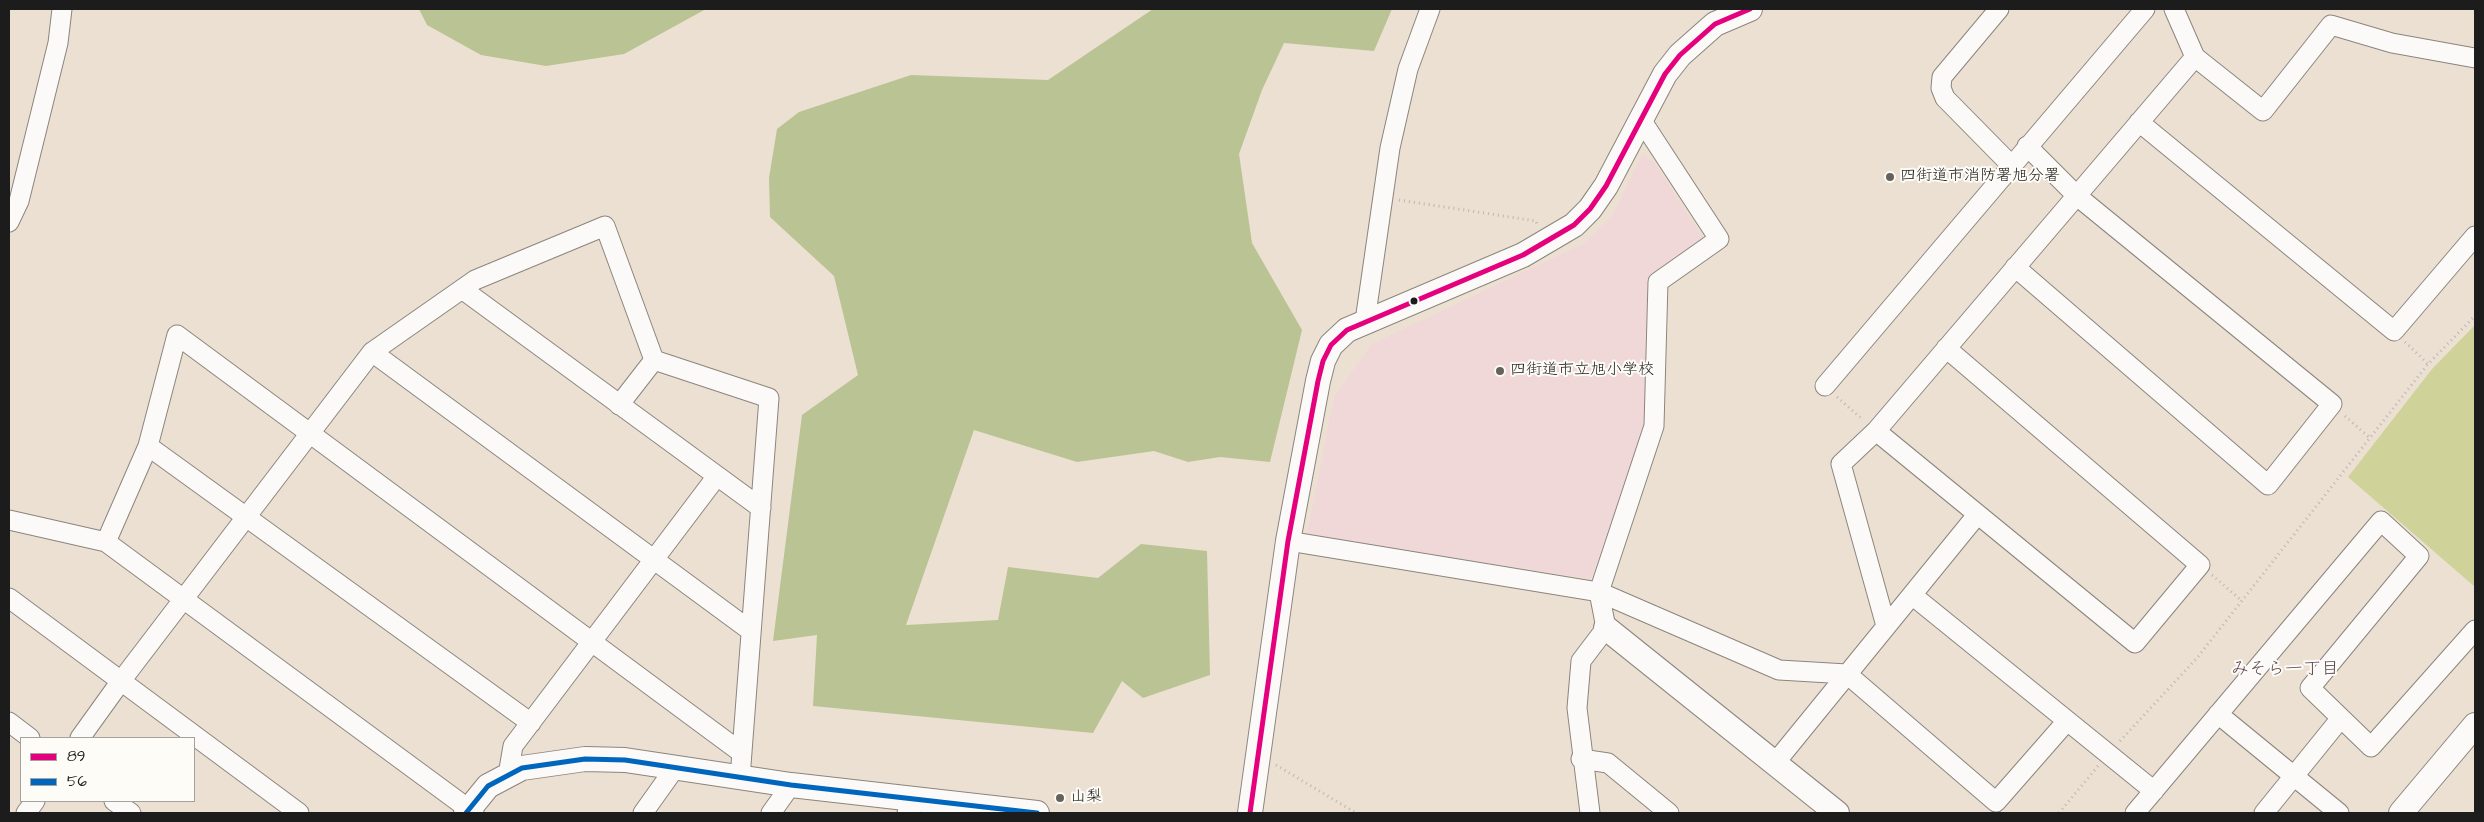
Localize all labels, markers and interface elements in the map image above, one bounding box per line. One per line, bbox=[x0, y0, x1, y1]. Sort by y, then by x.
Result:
place label: 四街道市消防署旭分署 bbox=[1900, 167, 2060, 187]
marker: 四街道市消防署旭分署 bbox=[1884, 171, 1896, 183]
unlabelled marker bbox=[1409, 296, 1419, 306]
place label: 四街道市立旭小学校 bbox=[1510, 361, 1654, 381]
marker: 四街道市立旭小学校 bbox=[1494, 365, 1506, 377]
district label: みそら一丁目 bbox=[2231, 659, 2339, 681]
legend bbox=[20, 737, 195, 802]
text: 89 bbox=[67, 746, 85, 767]
text: 56 bbox=[67, 771, 87, 792]
place label: 山梨 bbox=[1070, 788, 1102, 808]
marker: 山梨 bbox=[1054, 792, 1066, 804]

